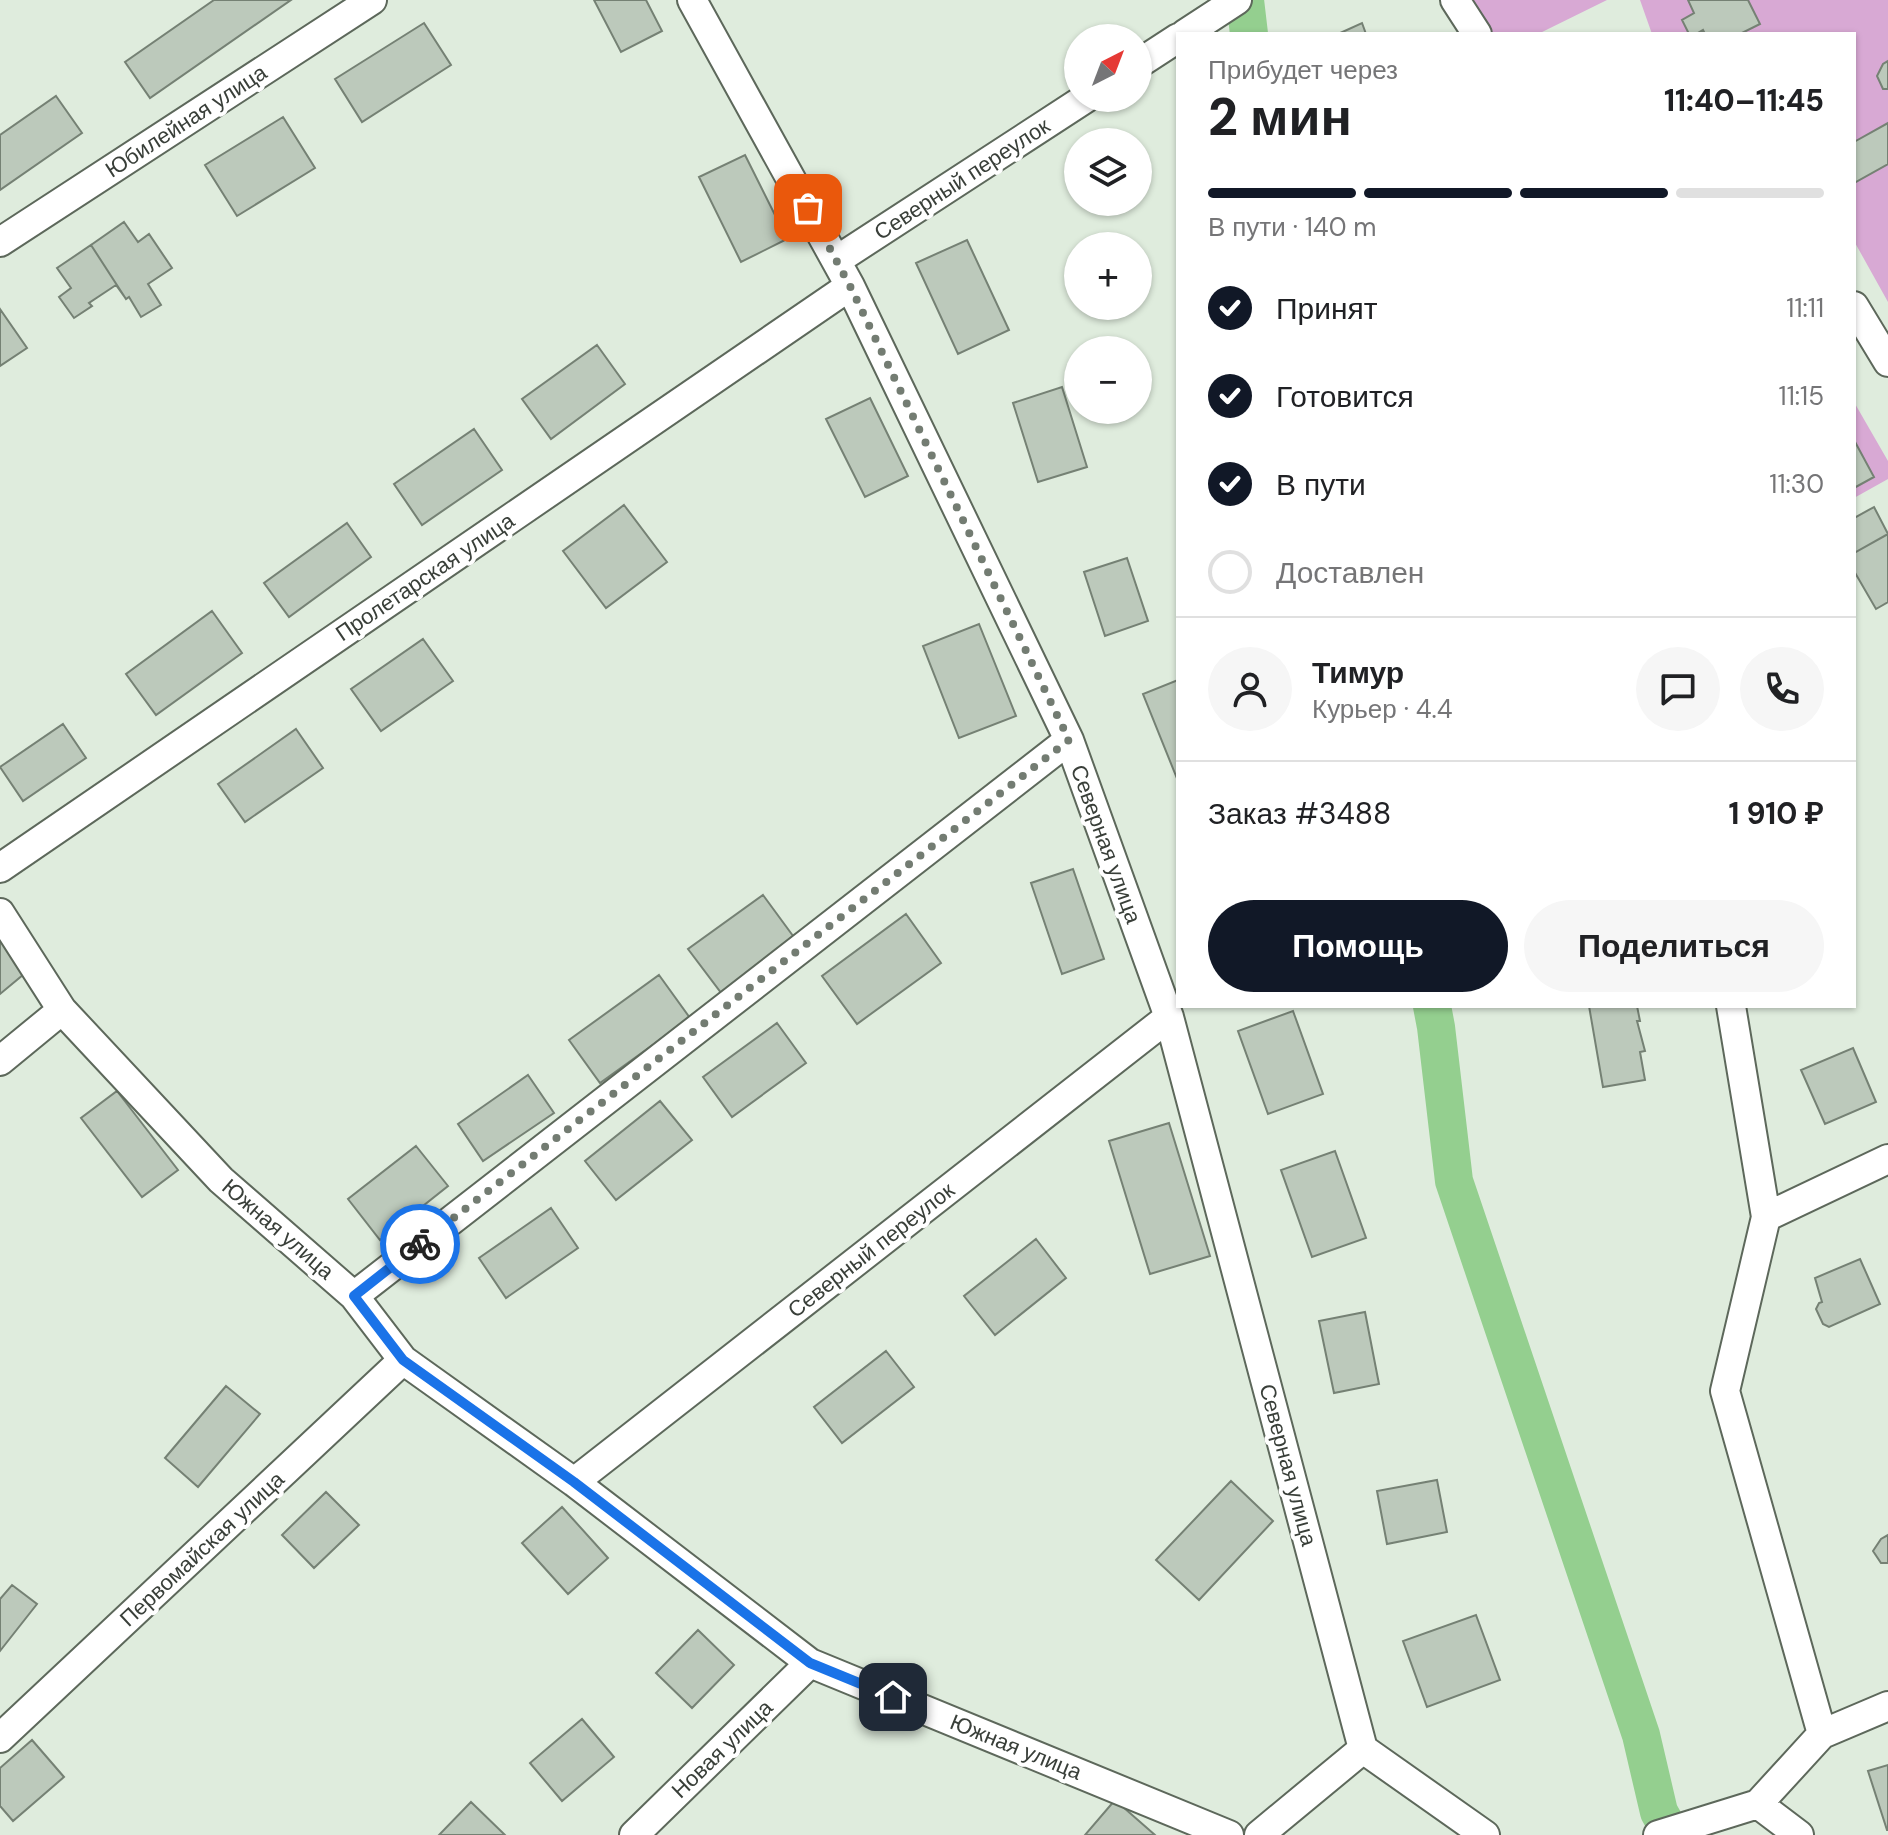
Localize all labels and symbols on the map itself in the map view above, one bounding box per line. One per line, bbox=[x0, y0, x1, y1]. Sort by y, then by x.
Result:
north arrow bbox=[1064, 24, 1152, 112]
street label: Юбилейная улица bbox=[100, 57, 273, 184]
street label: Северный переулок bbox=[869, 111, 1056, 247]
pin bbox=[774, 174, 842, 242]
street label: Пролетарская улица bbox=[330, 506, 521, 648]
street label: Северная улица bbox=[1064, 761, 1148, 928]
street label: Южная улица bbox=[216, 1172, 341, 1286]
street label: Северный переулок bbox=[782, 1176, 961, 1324]
courier bbox=[380, 1204, 460, 1284]
street label: Северная улица bbox=[1252, 1381, 1324, 1550]
street label: Первомайская улица bbox=[113, 1464, 291, 1633]
pin bbox=[859, 1663, 927, 1731]
street label: Новая улица bbox=[665, 1693, 779, 1805]
street label: Южная улица bbox=[946, 1707, 1087, 1787]

